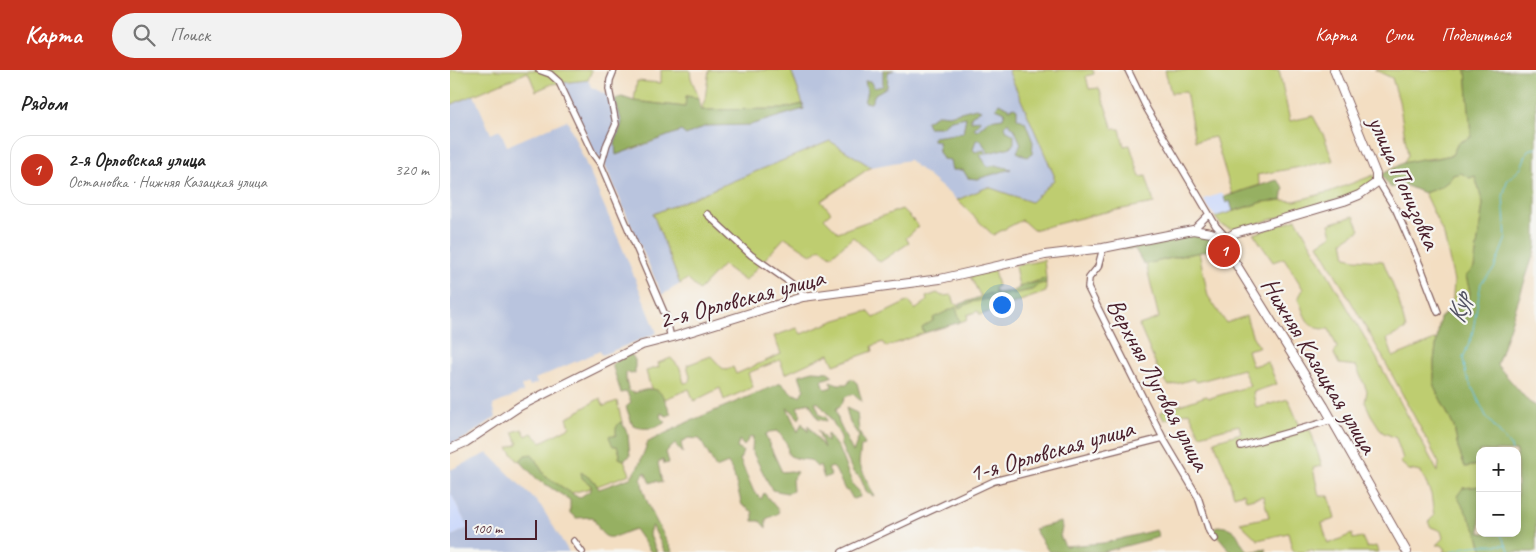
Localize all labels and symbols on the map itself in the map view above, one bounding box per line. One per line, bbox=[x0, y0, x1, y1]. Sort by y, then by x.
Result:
street label: улица Понизовка bbox=[1359, 109, 1448, 256]
pin: 1 bbox=[1208, 232, 1240, 270]
street label: 2-я Орловская улица bbox=[655, 261, 830, 336]
street label: Нижняя Казацкая улица bbox=[1254, 271, 1385, 461]
water label: Кур bbox=[1439, 287, 1478, 326]
your location bbox=[989, 292, 1015, 318]
street label: Верхняя Луговая улица bbox=[1099, 293, 1218, 478]
street label: 1-я Орловская улица bbox=[965, 412, 1139, 490]
scale bar bbox=[465, 517, 538, 540]

